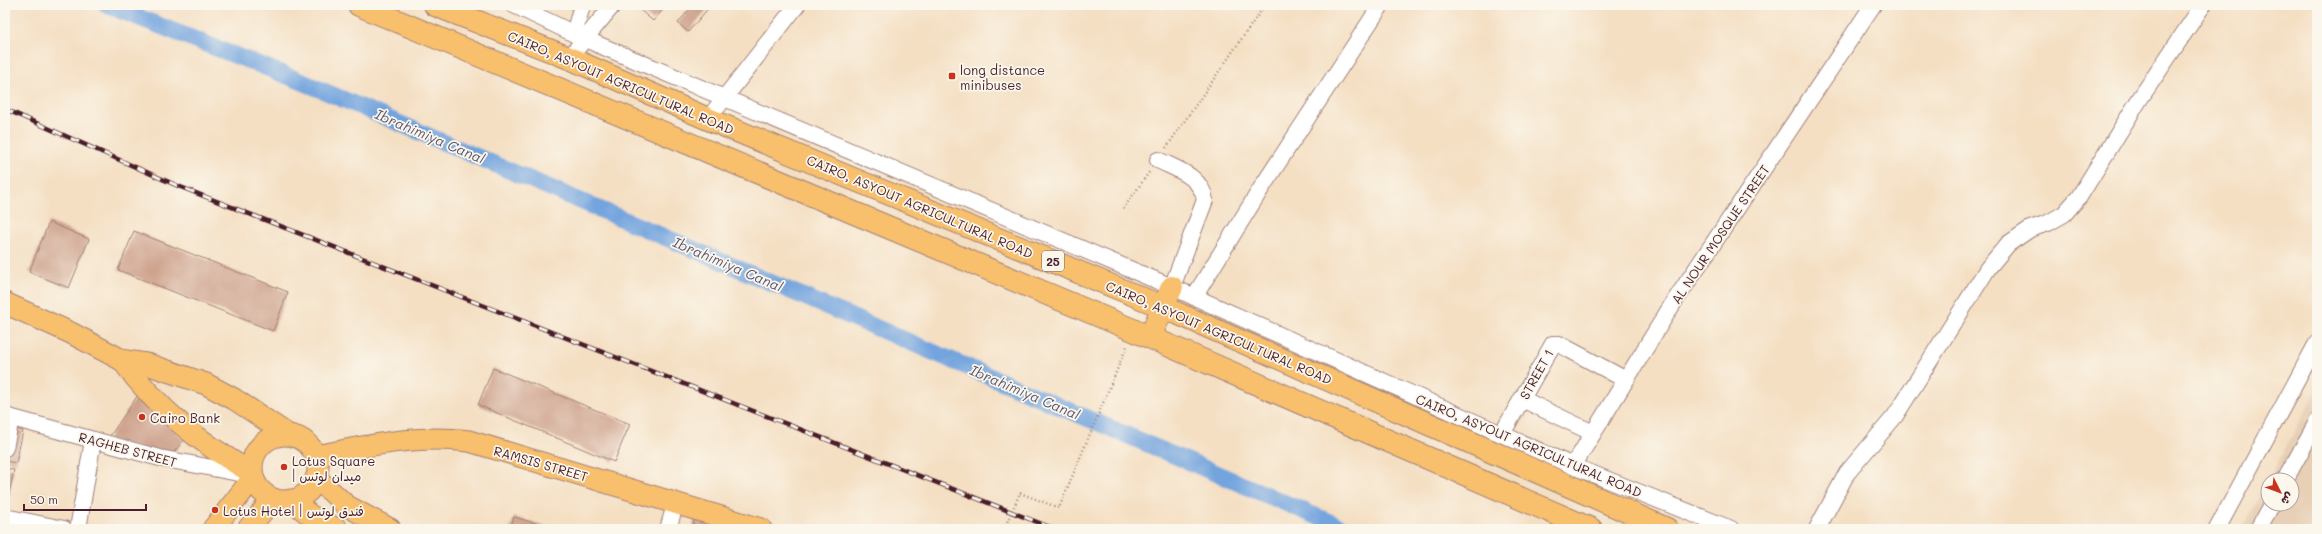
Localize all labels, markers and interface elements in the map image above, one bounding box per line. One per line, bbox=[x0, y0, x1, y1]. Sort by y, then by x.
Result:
street label: CAIRO, ASYOUT AGRICULTURAL ROAD bbox=[505, 26, 737, 138]
place label: long distance minibuses bbox=[960, 61, 1045, 93]
marker: long distance minibuses bbox=[947, 71, 957, 81]
water label: Ibrahimiya Canal bbox=[372, 104, 488, 168]
street label: CAIRO, ASYOUT AGRICULTURAL ROAD bbox=[804, 150, 1036, 262]
street label: AL NOUR MOSQUE STREET bbox=[1667, 161, 1773, 307]
water label: Ibrahimiya Canal bbox=[670, 232, 786, 296]
road number: 25 bbox=[1042, 251, 1064, 271]
street label: CAIRO, ASYOUT AGRICULTURAL ROAD bbox=[1103, 276, 1335, 388]
street label: STREET 1 bbox=[1515, 346, 1557, 402]
water label: Ibrahimiya Canal bbox=[967, 360, 1083, 424]
street label: CAIRO, ASYOUT AGRICULTURAL ROAD bbox=[1413, 389, 1645, 501]
place label: Cairo Bank bbox=[150, 409, 220, 426]
marker: Cairo Bank bbox=[137, 412, 147, 422]
street label: RAGHEB STREET bbox=[77, 428, 179, 470]
street label: RAMSIS STREET bbox=[492, 441, 590, 485]
place label: Lotus Square | ميدان لوتس bbox=[292, 452, 375, 485]
marker: Lotus Square | ميدان لوتس bbox=[279, 462, 289, 472]
north arrow bbox=[2260, 472, 2300, 512]
scale bar bbox=[24, 486, 146, 512]
text: ش bbox=[2278, 490, 2297, 509]
text: 50 m bbox=[30, 491, 58, 507]
place label: Lotus Hotel | فندق لوتس bbox=[223, 502, 364, 520]
marker: Lotus Hotel | فندق لوتس bbox=[210, 505, 220, 515]

